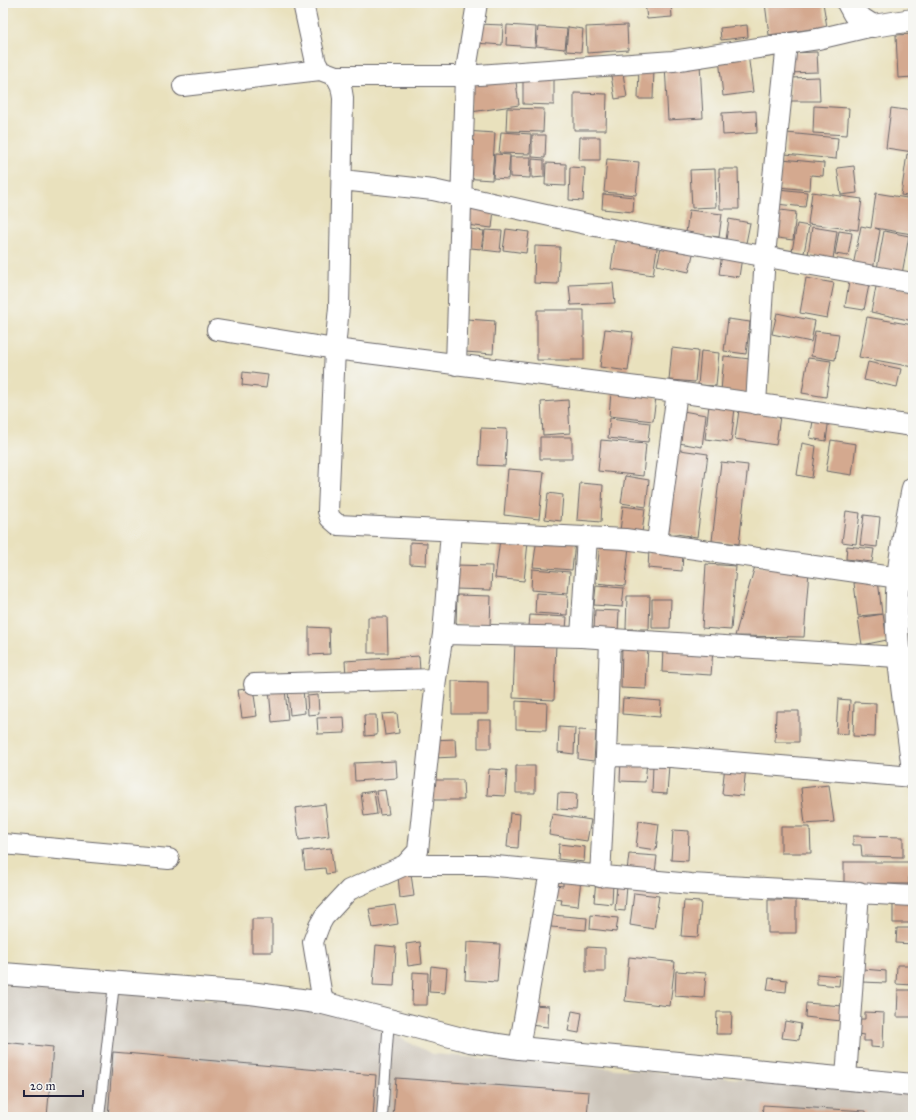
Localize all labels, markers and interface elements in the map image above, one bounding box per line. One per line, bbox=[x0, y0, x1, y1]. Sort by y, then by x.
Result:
scale bar bbox=[24, 1072, 83, 1098]
text: 20 m bbox=[30, 1079, 56, 1093]

